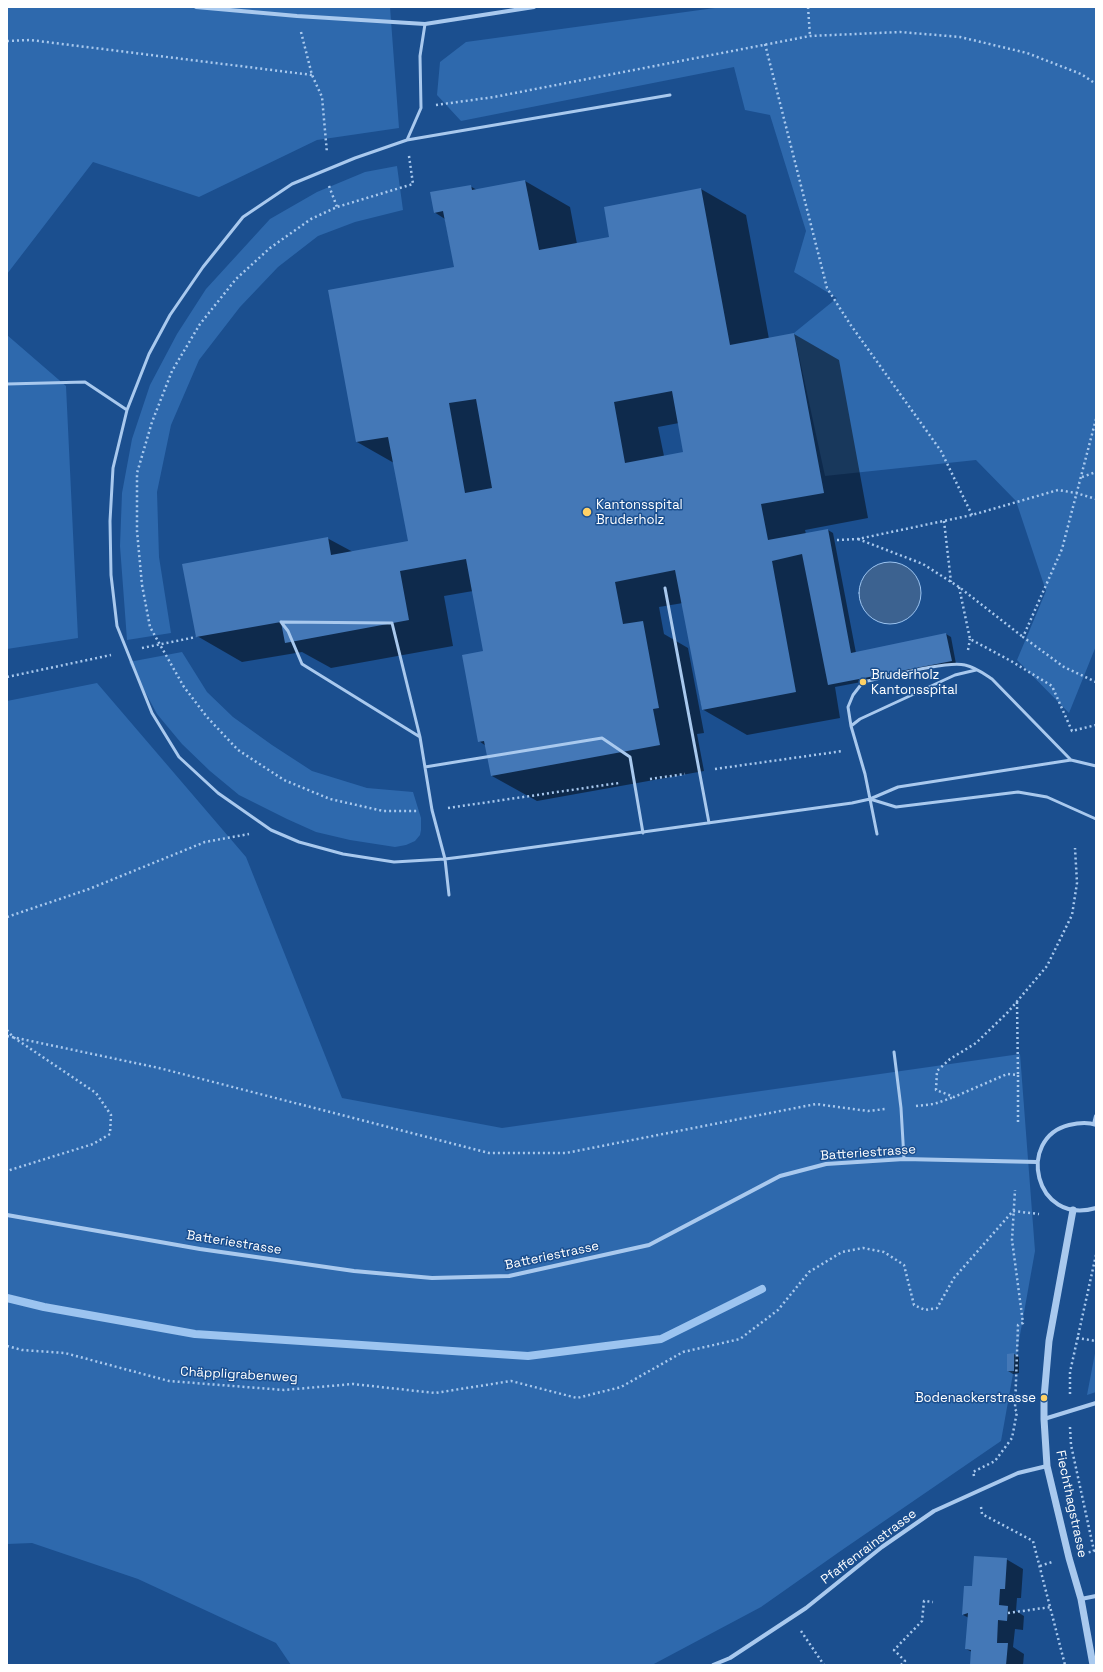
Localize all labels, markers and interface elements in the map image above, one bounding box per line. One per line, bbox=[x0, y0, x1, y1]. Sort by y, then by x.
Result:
place label: Kantonsspital Bruderholz bbox=[596, 497, 683, 528]
marker: Kantonsspital Bruderholz bbox=[581, 506, 593, 518]
place label: Bruderholz Kantonsspital bbox=[871, 667, 958, 698]
marker: Bruderholz Kantonsspital bbox=[858, 677, 868, 687]
street label: Batteriestrasse bbox=[820, 1142, 916, 1164]
street label: Batteriestrasse bbox=[185, 1228, 283, 1258]
street label: Batteriestrasse bbox=[503, 1238, 601, 1274]
street label: Chäppligrabenweg bbox=[180, 1364, 298, 1386]
place label: Bodenackerstrasse bbox=[915, 1390, 1036, 1406]
marker: Bodenackerstrasse bbox=[1039, 1393, 1049, 1403]
street label: Fiechthagstrasse bbox=[1052, 1449, 1090, 1559]
street label: Pfaffenrainstrasse bbox=[818, 1506, 920, 1588]

